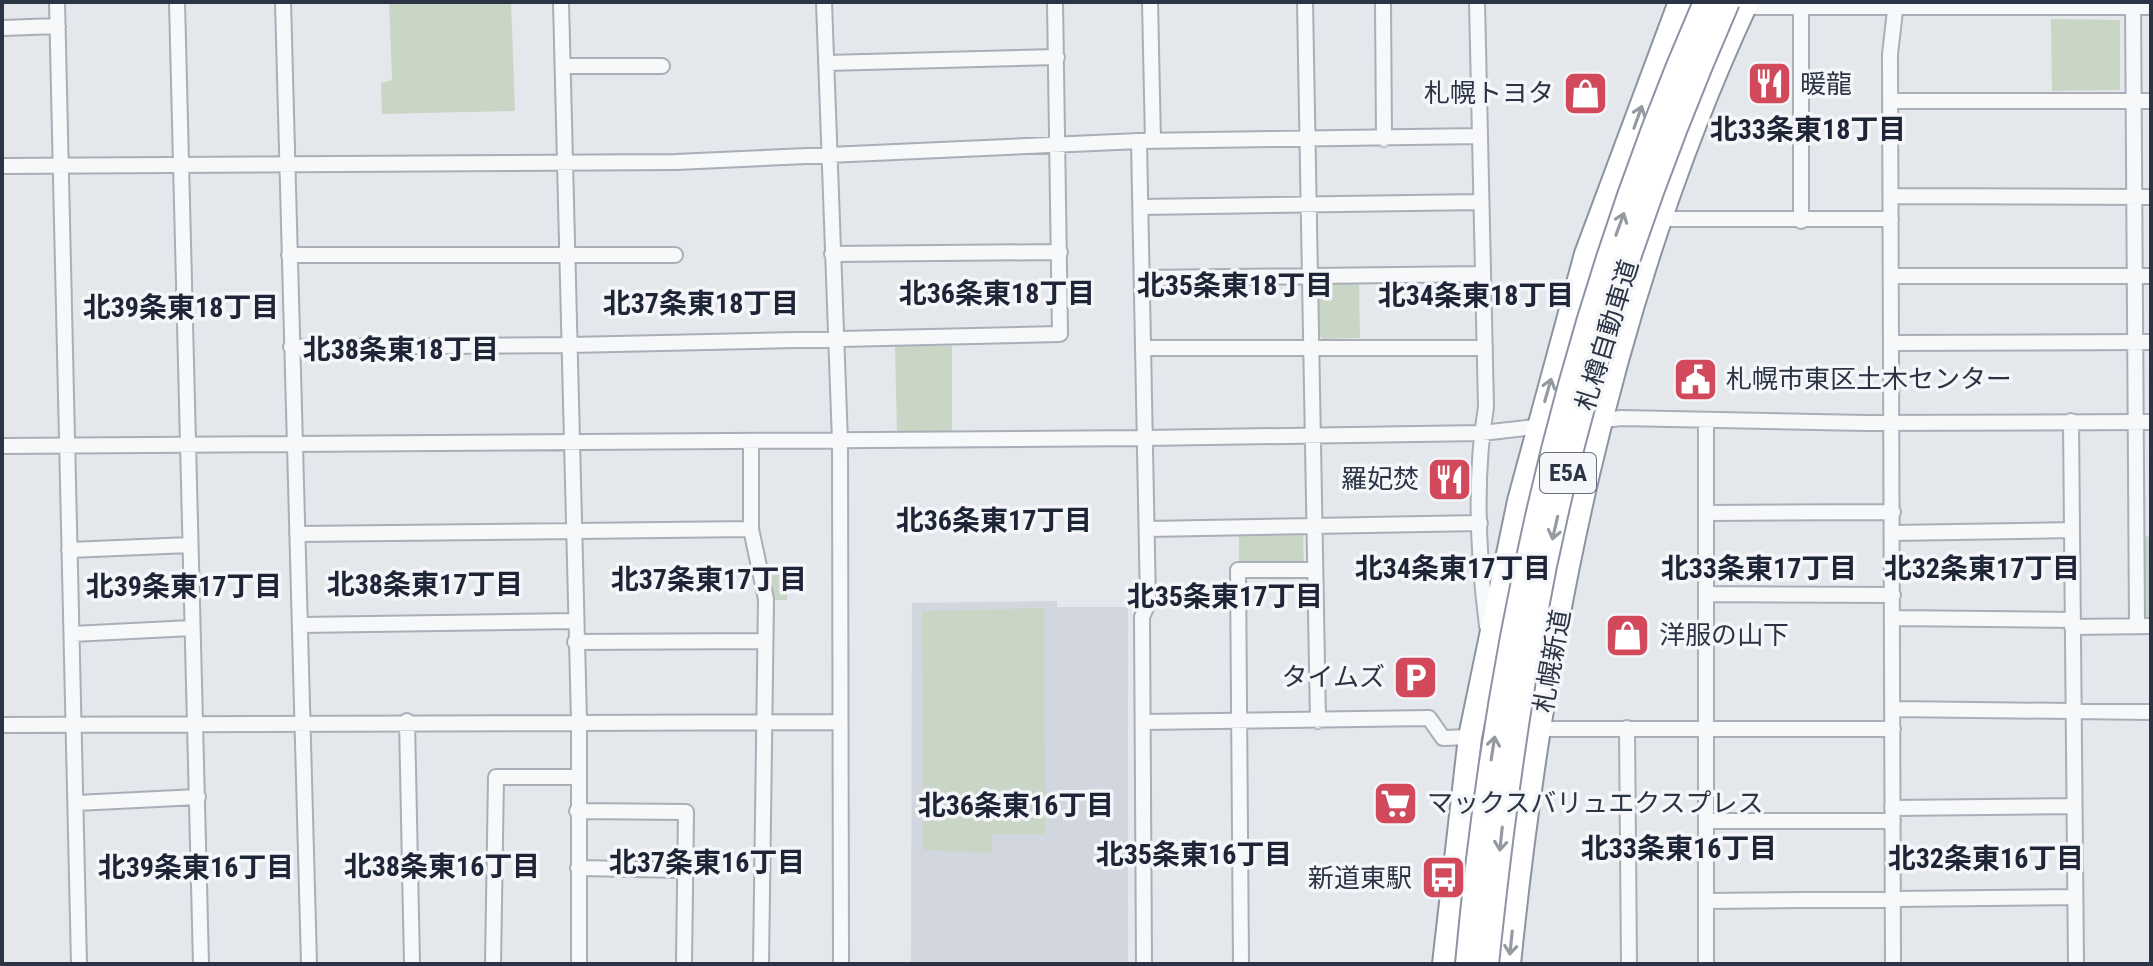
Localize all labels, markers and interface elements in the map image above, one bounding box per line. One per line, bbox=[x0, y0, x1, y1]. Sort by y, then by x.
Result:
restaurant icon: 暖龍 bbox=[1745, 60, 1793, 108]
shop icon: 札幌トヨタ bbox=[1561, 69, 1609, 117]
place label: 暖龍 bbox=[1800, 69, 1852, 99]
place label: 札幌トヨタ bbox=[1424, 78, 1554, 108]
one-way arrow bbox=[1631, 105, 1646, 130]
district label: 北33条東18丁目 bbox=[1710, 113, 1906, 146]
one-way arrow bbox=[1614, 212, 1628, 236]
street label: 札樽自動車道 bbox=[1570, 256, 1644, 414]
district label: 北35条東18丁目 bbox=[1137, 269, 1333, 302]
district label: 北36条東18丁目 bbox=[899, 277, 1095, 310]
district label: 北34条東18丁目 bbox=[1378, 279, 1574, 312]
district label: 北37条東18丁目 bbox=[603, 287, 799, 320]
district label: 北39条東18丁目 bbox=[83, 291, 279, 324]
district label: 北38条東18丁目 bbox=[303, 333, 499, 366]
public building icon: 札幌市東区土木センター bbox=[1671, 355, 1719, 403]
place label: 札幌市東区土木センター bbox=[1726, 364, 2012, 394]
one-way arrow bbox=[1541, 378, 1556, 404]
road number: E5A bbox=[1540, 453, 1596, 493]
restaurant icon: 羅妃焚 bbox=[1426, 455, 1474, 503]
place label: 羅妃焚 bbox=[1341, 464, 1419, 494]
district label: 北36条東17丁目 bbox=[896, 504, 1092, 537]
one-way arrow bbox=[1547, 514, 1562, 540]
district label: 北34条東17丁目 bbox=[1355, 552, 1551, 585]
district label: 北33条東17丁目 bbox=[1661, 552, 1857, 585]
district label: 北32条東17丁目 bbox=[1884, 552, 2080, 585]
district label: 北37条東17丁目 bbox=[611, 563, 807, 596]
district label: 北38条東17丁目 bbox=[327, 568, 523, 601]
district label: 北39条東17丁目 bbox=[86, 570, 282, 603]
district label: 北35条東17丁目 bbox=[1127, 580, 1323, 613]
street label: 札幌新道 bbox=[1528, 607, 1576, 715]
shop icon: 洋服の山下 bbox=[1604, 611, 1652, 659]
place label: 洋服の山下 bbox=[1659, 620, 1789, 650]
parking icon: タイムズ bbox=[1392, 653, 1440, 701]
place label: タイムズ bbox=[1282, 662, 1385, 692]
one-way arrow bbox=[1486, 735, 1501, 761]
supermarket icon: マックスバリュエクスプレス bbox=[1372, 779, 1420, 827]
place label: マックスバリュエクスプレス bbox=[1427, 788, 1763, 818]
district label: 北36条東16丁目 bbox=[918, 789, 1114, 822]
one-way arrow bbox=[1493, 825, 1508, 852]
district label: 北33条東16丁目 bbox=[1581, 832, 1777, 865]
district label: 北35条東16丁目 bbox=[1096, 838, 1292, 871]
district label: 北32条東16丁目 bbox=[1888, 842, 2084, 875]
district label: 北37条東16丁目 bbox=[609, 846, 805, 879]
district label: 北38条東16丁目 bbox=[344, 850, 540, 883]
district label: 北39条東16丁目 bbox=[98, 851, 294, 884]
bus stop icon: 新道東駅 bbox=[1419, 854, 1467, 902]
place label: 新道東駅 bbox=[1308, 863, 1412, 893]
one-way arrow bbox=[1504, 929, 1519, 956]

